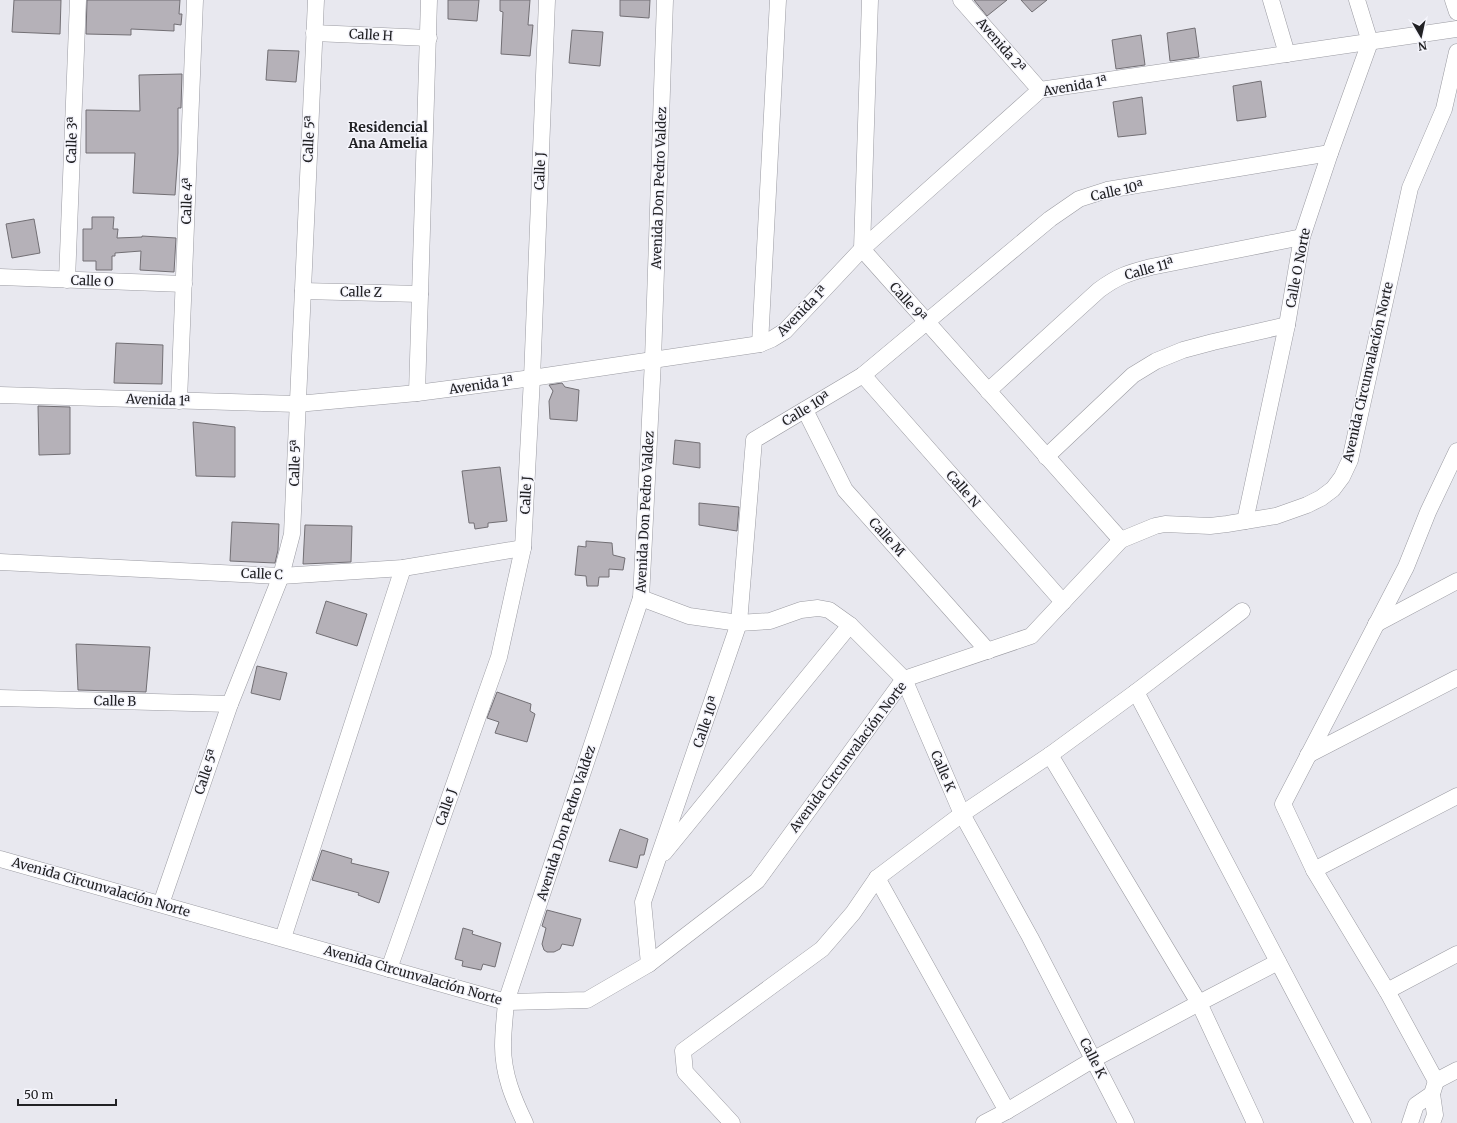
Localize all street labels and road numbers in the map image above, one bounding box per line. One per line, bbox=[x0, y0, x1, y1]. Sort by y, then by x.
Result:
street label: Avenida 2ª bbox=[972, 14, 1029, 76]
street label: Calle H bbox=[349, 25, 393, 45]
street label: Avenida 1ª bbox=[1041, 72, 1108, 100]
street label: Avenida Don Pedro Valdez bbox=[648, 107, 670, 270]
street label: Calle 5ª bbox=[299, 115, 319, 163]
street label: Calle 3ª bbox=[63, 116, 81, 164]
street label: Calle J bbox=[531, 151, 549, 190]
street label: Calle 4ª bbox=[178, 177, 196, 225]
street label: Calle 10ª bbox=[1089, 177, 1145, 205]
street label: Calle O Norte bbox=[1282, 226, 1314, 309]
street label: Calle 11ª bbox=[1123, 254, 1176, 284]
street label: Calle O bbox=[70, 272, 114, 290]
street label: Calle 9ª bbox=[886, 279, 930, 325]
street label: Avenida Circunvalación Norte bbox=[1339, 280, 1397, 465]
street label: Avenida 1ª bbox=[773, 282, 831, 340]
street label: Calle Z bbox=[340, 283, 382, 301]
street label: Avenida 1ª bbox=[447, 372, 514, 398]
street label: Calle 10ª bbox=[779, 388, 833, 430]
street label: Avenida 1ª bbox=[125, 390, 191, 410]
street label: Avenida Don Pedro Valdez bbox=[632, 430, 658, 595]
street label: Calle 5ª bbox=[286, 439, 304, 487]
street label: Calle N bbox=[942, 467, 984, 511]
street label: Calle J bbox=[517, 475, 536, 515]
street label: Calle M bbox=[865, 514, 909, 560]
street label: Calle C bbox=[241, 565, 283, 583]
street label: Avenida Circunvalación Norte bbox=[785, 678, 910, 837]
street label: Calle B bbox=[94, 692, 137, 710]
street label: Calle 10ª bbox=[689, 694, 723, 750]
street label: Avenida Don Pedro Valdez bbox=[533, 743, 599, 904]
street label: Calle 5ª bbox=[190, 747, 222, 797]
street label: Calle K bbox=[927, 748, 959, 795]
street label: Calle J bbox=[432, 786, 460, 828]
street label: Avenida Circunvalación Norte bbox=[9, 853, 192, 921]
street label: Avenida Circunvalación Norte bbox=[321, 941, 504, 1009]
street label: Calle K bbox=[1076, 1035, 1111, 1082]

